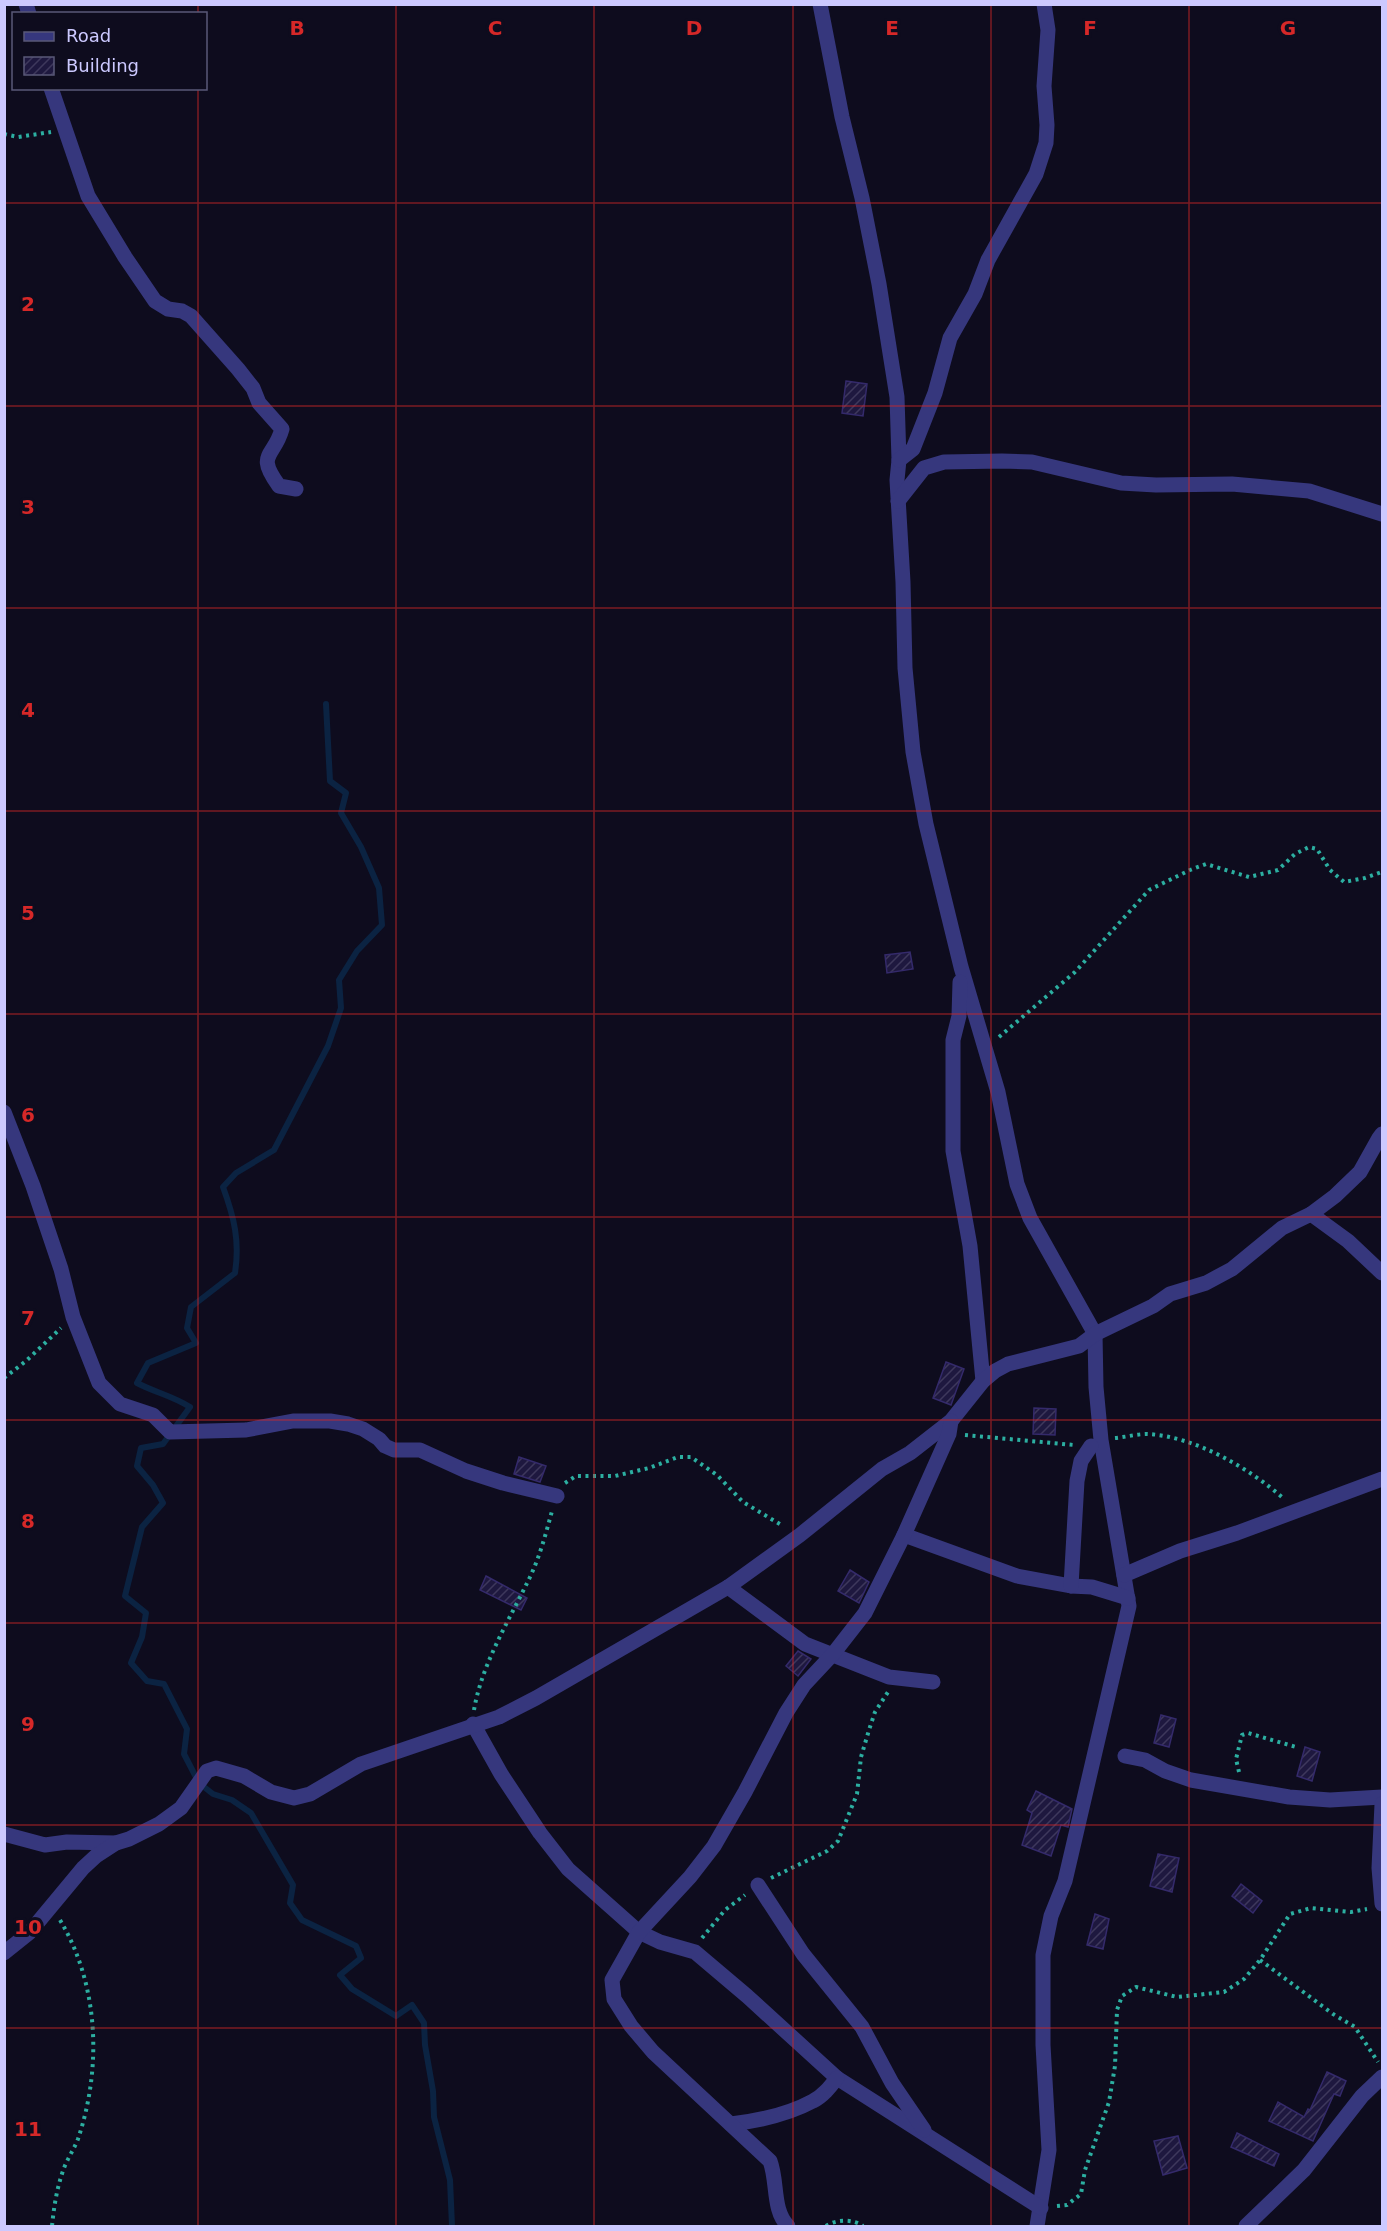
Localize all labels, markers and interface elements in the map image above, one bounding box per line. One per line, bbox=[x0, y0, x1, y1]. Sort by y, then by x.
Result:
legend bbox=[12, 12, 207, 90]
text: B bbox=[289, 16, 305, 40]
text: C bbox=[488, 16, 502, 40]
text: D bbox=[686, 16, 702, 40]
text: E bbox=[885, 16, 899, 40]
text: F bbox=[1083, 16, 1097, 40]
text: G bbox=[1280, 16, 1296, 40]
text: Road bbox=[66, 25, 111, 46]
text: Building bbox=[66, 55, 139, 76]
text: 2 bbox=[21, 292, 35, 316]
text: 3 bbox=[21, 495, 35, 519]
text: 4 bbox=[21, 698, 35, 722]
text: 5 bbox=[21, 901, 35, 925]
text: 6 bbox=[21, 1103, 35, 1127]
text: 7 bbox=[21, 1306, 35, 1330]
text: 8 bbox=[21, 1509, 35, 1533]
text: 9 bbox=[21, 1712, 35, 1736]
text: 10 bbox=[14, 1915, 42, 1939]
text: 11 bbox=[14, 2117, 42, 2141]

